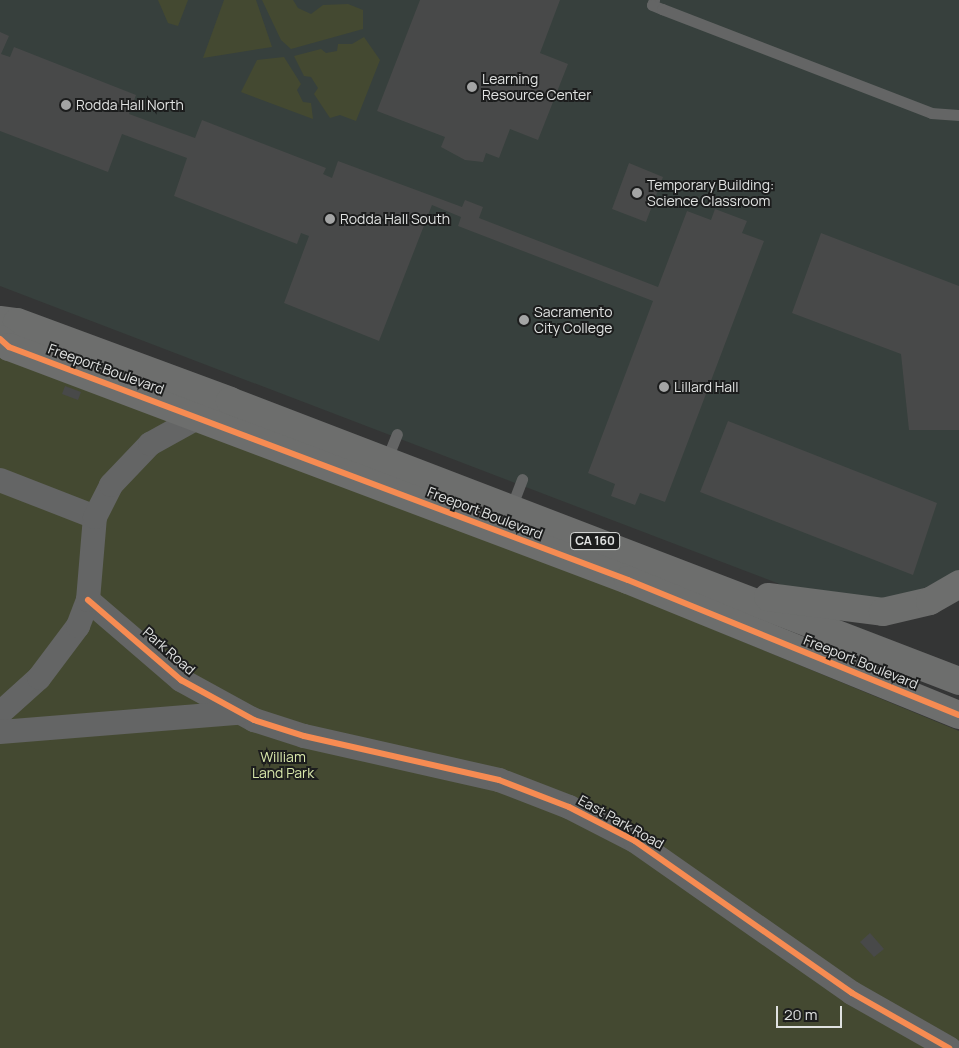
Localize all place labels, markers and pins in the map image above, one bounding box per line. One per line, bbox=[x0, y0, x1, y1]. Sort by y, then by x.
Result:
place label: Learning Resource Center bbox=[482, 71, 591, 104]
marker: Learning Resource Center bbox=[466, 81, 478, 93]
place label: Rodda Hall North bbox=[76, 97, 184, 113]
marker: Rodda Hall North bbox=[60, 99, 72, 111]
place label: Temporary Building: Science Classroom bbox=[647, 177, 774, 210]
marker: Temporary Building: Science Classroom bbox=[631, 187, 643, 199]
place label: Rodda Hall South bbox=[340, 211, 450, 227]
marker: Rodda Hall South bbox=[324, 213, 336, 225]
place label: Sacramento City College bbox=[534, 304, 612, 336]
marker: Sacramento City College bbox=[518, 314, 530, 326]
place label: Lillard Hall bbox=[674, 379, 739, 395]
marker: Lillard Hall bbox=[658, 381, 670, 393]

